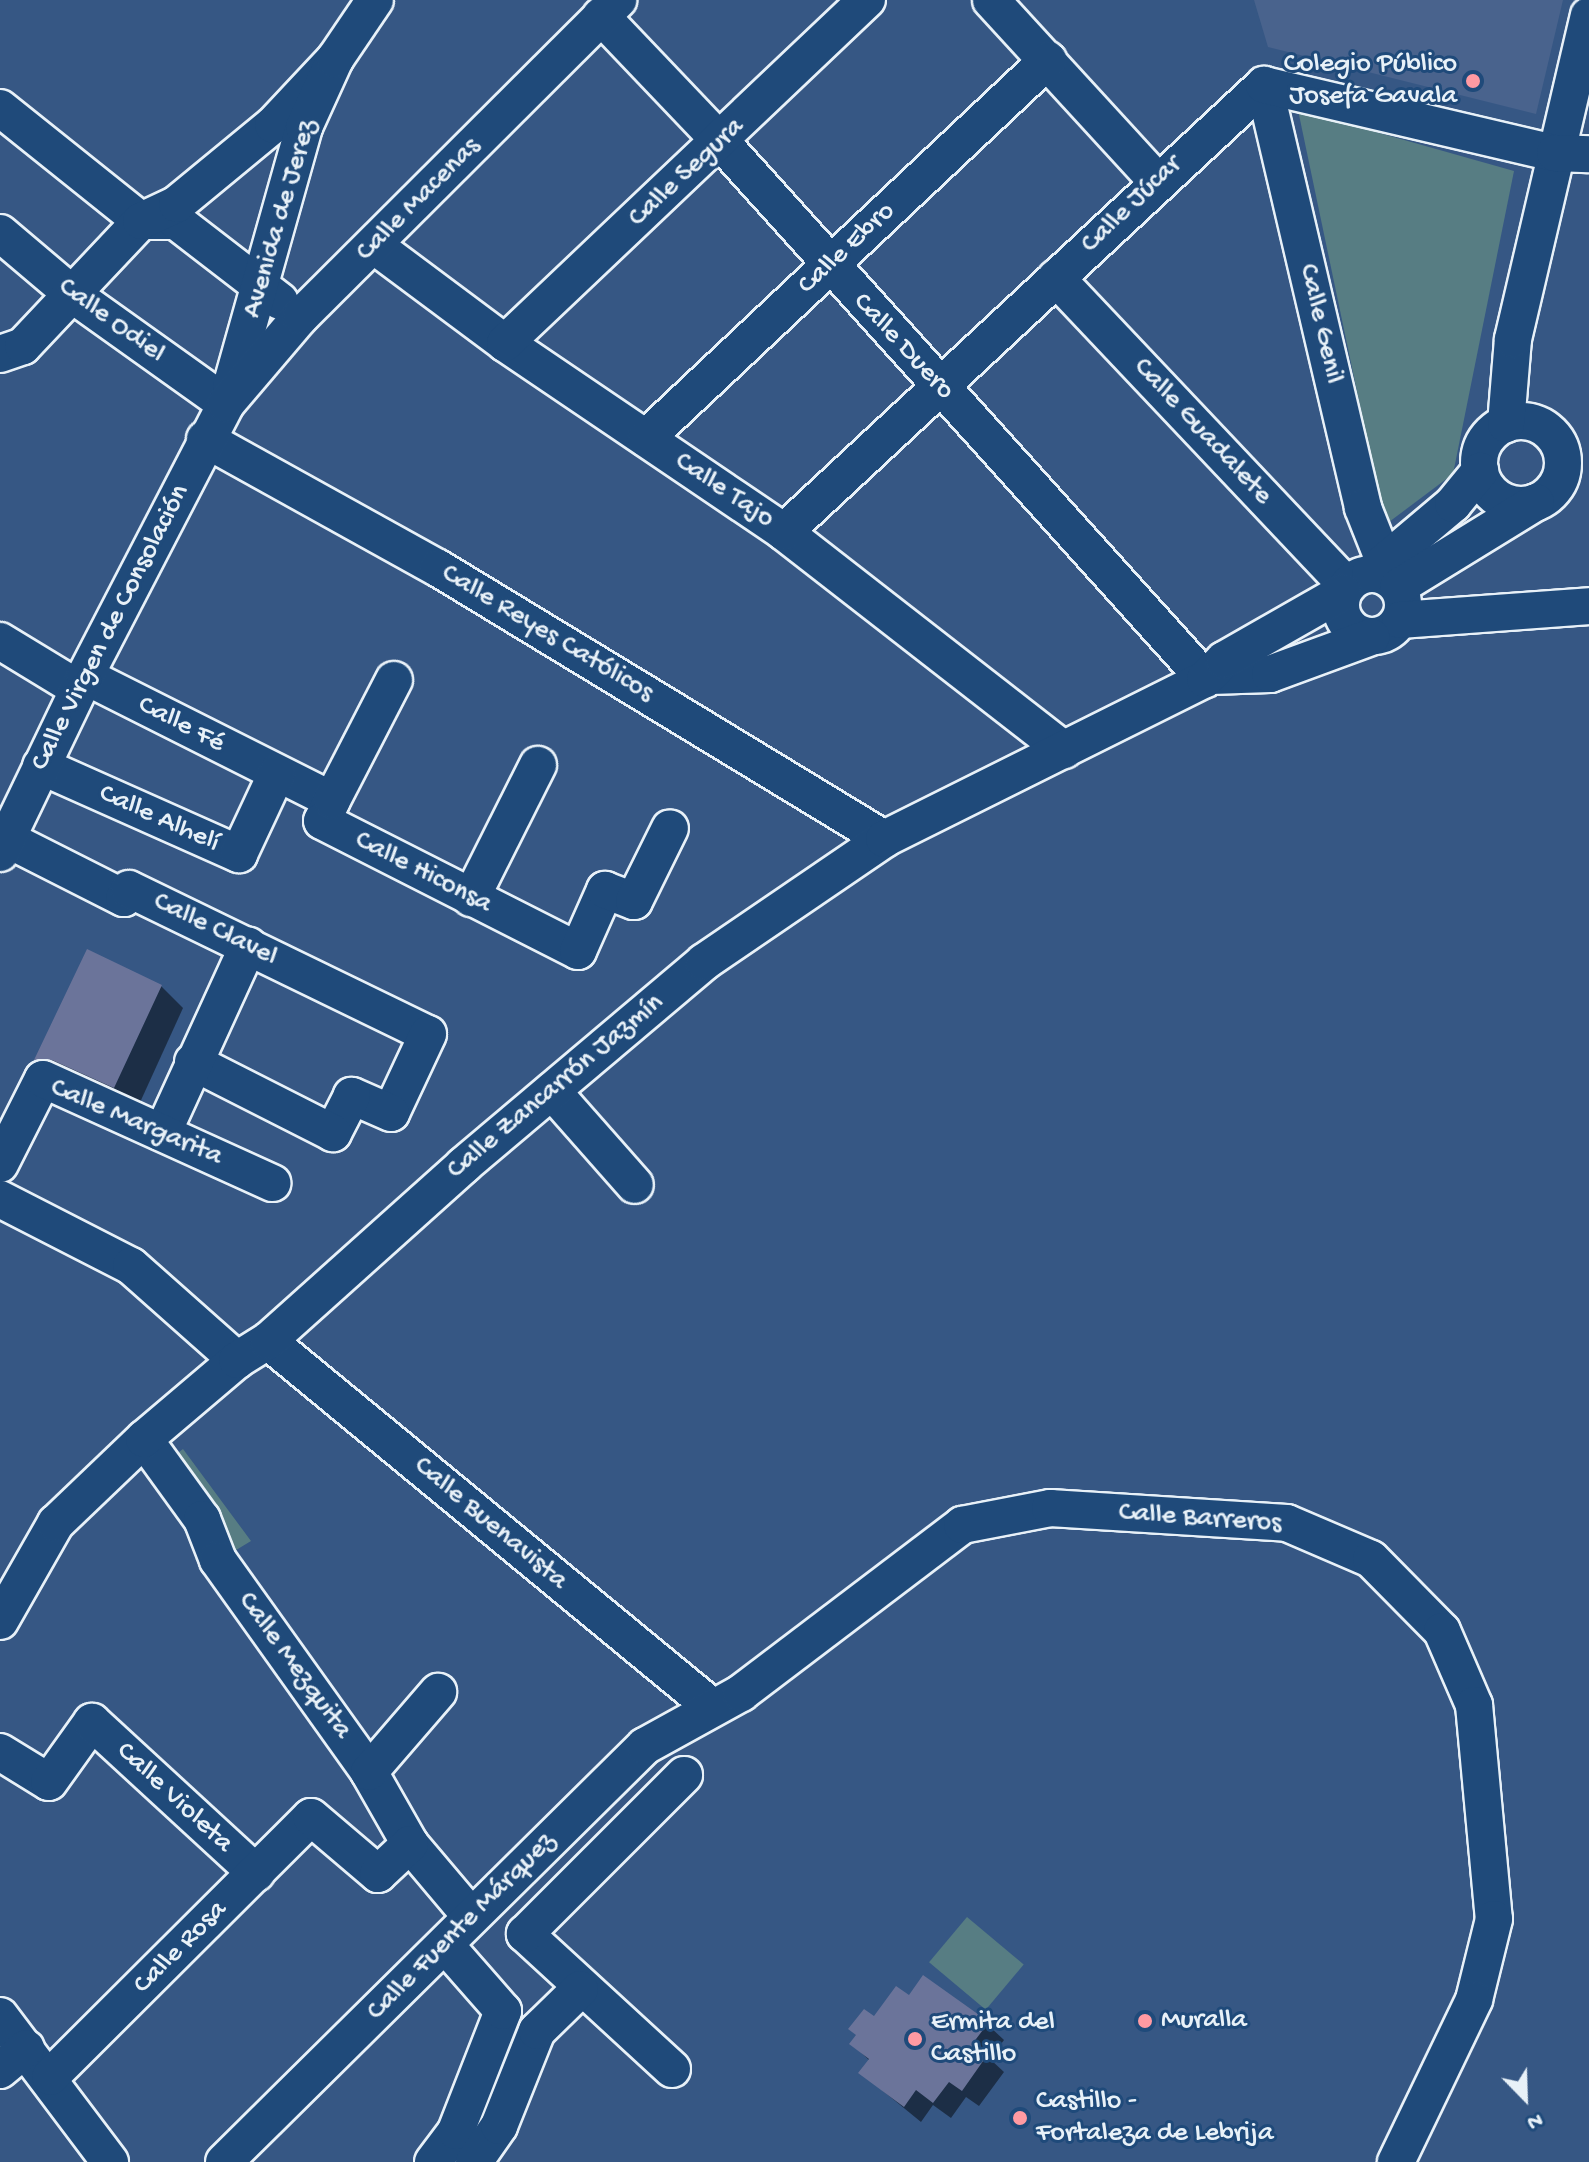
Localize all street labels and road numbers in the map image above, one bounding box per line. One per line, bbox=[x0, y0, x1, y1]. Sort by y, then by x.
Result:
street label: Calle Segura bbox=[622, 111, 752, 235]
street label: Avenida de Jerez bbox=[237, 116, 325, 322]
street label: Calle Macenas bbox=[350, 131, 488, 269]
street label: Calle Júcar bbox=[1075, 149, 1189, 261]
street label: Calle Ebro bbox=[791, 196, 903, 302]
street label: Calle Genil bbox=[1290, 261, 1350, 387]
street label: Calle Odiel bbox=[51, 271, 171, 371]
street label: Calle Duero bbox=[845, 286, 961, 408]
street label: Calle Guadalete bbox=[1125, 351, 1279, 513]
street label: Calle Tajo bbox=[668, 445, 780, 537]
street label: Calle Virgen de Consolación bbox=[24, 479, 198, 777]
street label: Calle Reyes Católicos bbox=[435, 557, 659, 711]
street label: Calle Fé bbox=[132, 689, 230, 761]
street label: Calle Alhelí bbox=[93, 778, 225, 860]
street label: Calle Hiconsa bbox=[349, 824, 497, 922]
street label: Calle Clavel bbox=[147, 886, 283, 974]
street label: Calle Zancarrón Jazmín bbox=[441, 987, 671, 1187]
street label: Calle Margarita bbox=[45, 1072, 227, 1174]
street label: Calle Buenavista bbox=[406, 1450, 574, 1598]
street label: Calle Barreros bbox=[1118, 1497, 1282, 1541]
street label: Calle Mezquita bbox=[229, 1586, 359, 1746]
street label: Calle Violeta bbox=[108, 1735, 240, 1861]
street label: Calle Fuente Márquez bbox=[361, 1826, 563, 2028]
street label: Calle Rosa bbox=[127, 1894, 235, 2002]

